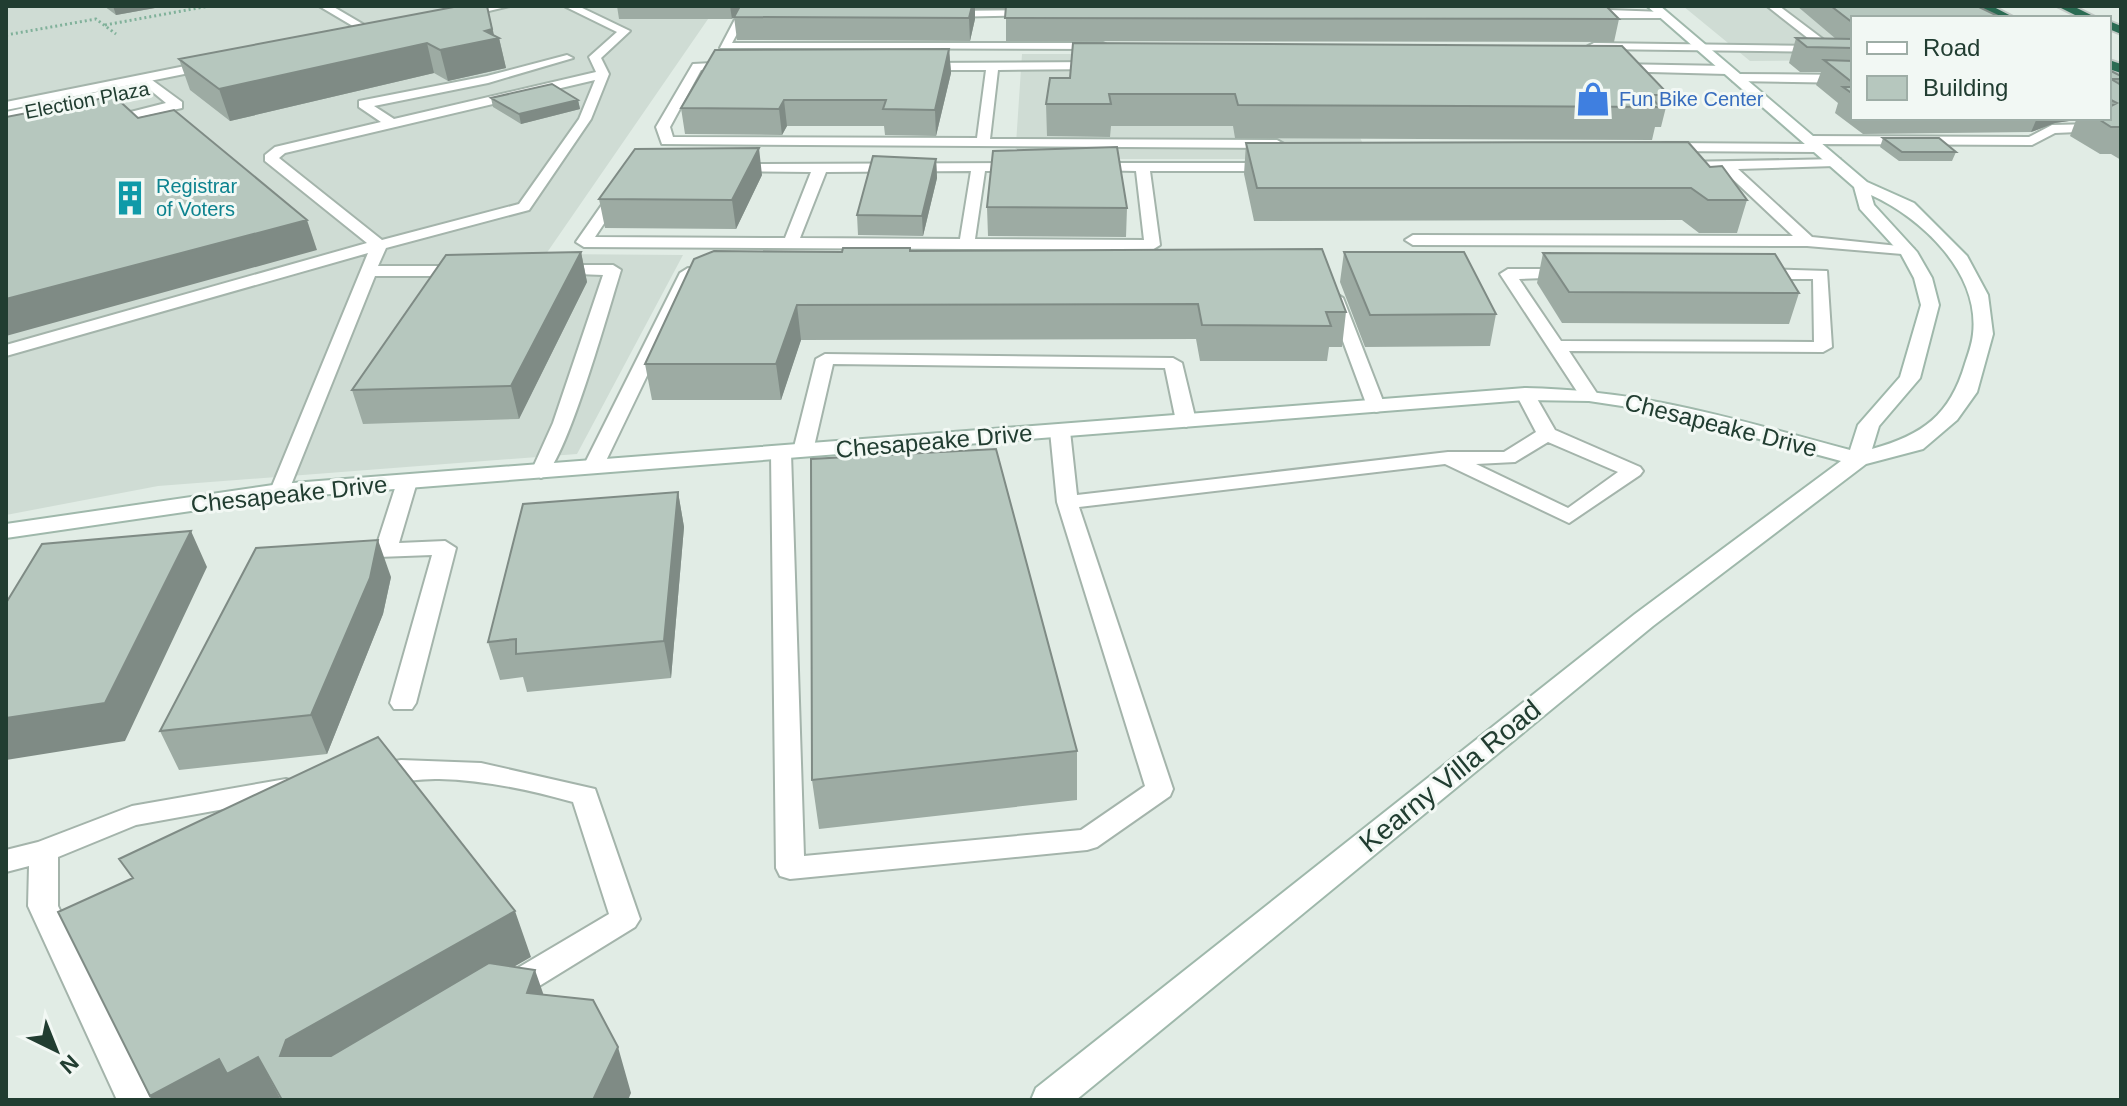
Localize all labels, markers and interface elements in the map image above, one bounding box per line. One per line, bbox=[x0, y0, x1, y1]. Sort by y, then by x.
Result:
legend bbox=[1851, 16, 2111, 120]
text: Road bbox=[1923, 34, 1980, 61]
text: Building bbox=[1923, 74, 2008, 101]
street label: Election Plaza bbox=[23, 77, 152, 123]
shop icon: Fun Bike Center bbox=[1574, 80, 1612, 118]
place label: Fun Bike Center bbox=[1619, 88, 1764, 110]
place label: Registrar of Voters bbox=[156, 175, 237, 220]
building icon: Registrar of Voters bbox=[111, 179, 149, 217]
street label: Chesapeake Drive bbox=[1622, 388, 1820, 462]
street label: Chesapeake Drive bbox=[834, 419, 1034, 463]
street label: Chesapeake Drive bbox=[189, 470, 389, 518]
street label: Kearny Villa Road bbox=[1353, 694, 1547, 858]
north arrow bbox=[16, 1010, 96, 1090]
text: N bbox=[55, 1050, 84, 1079]

